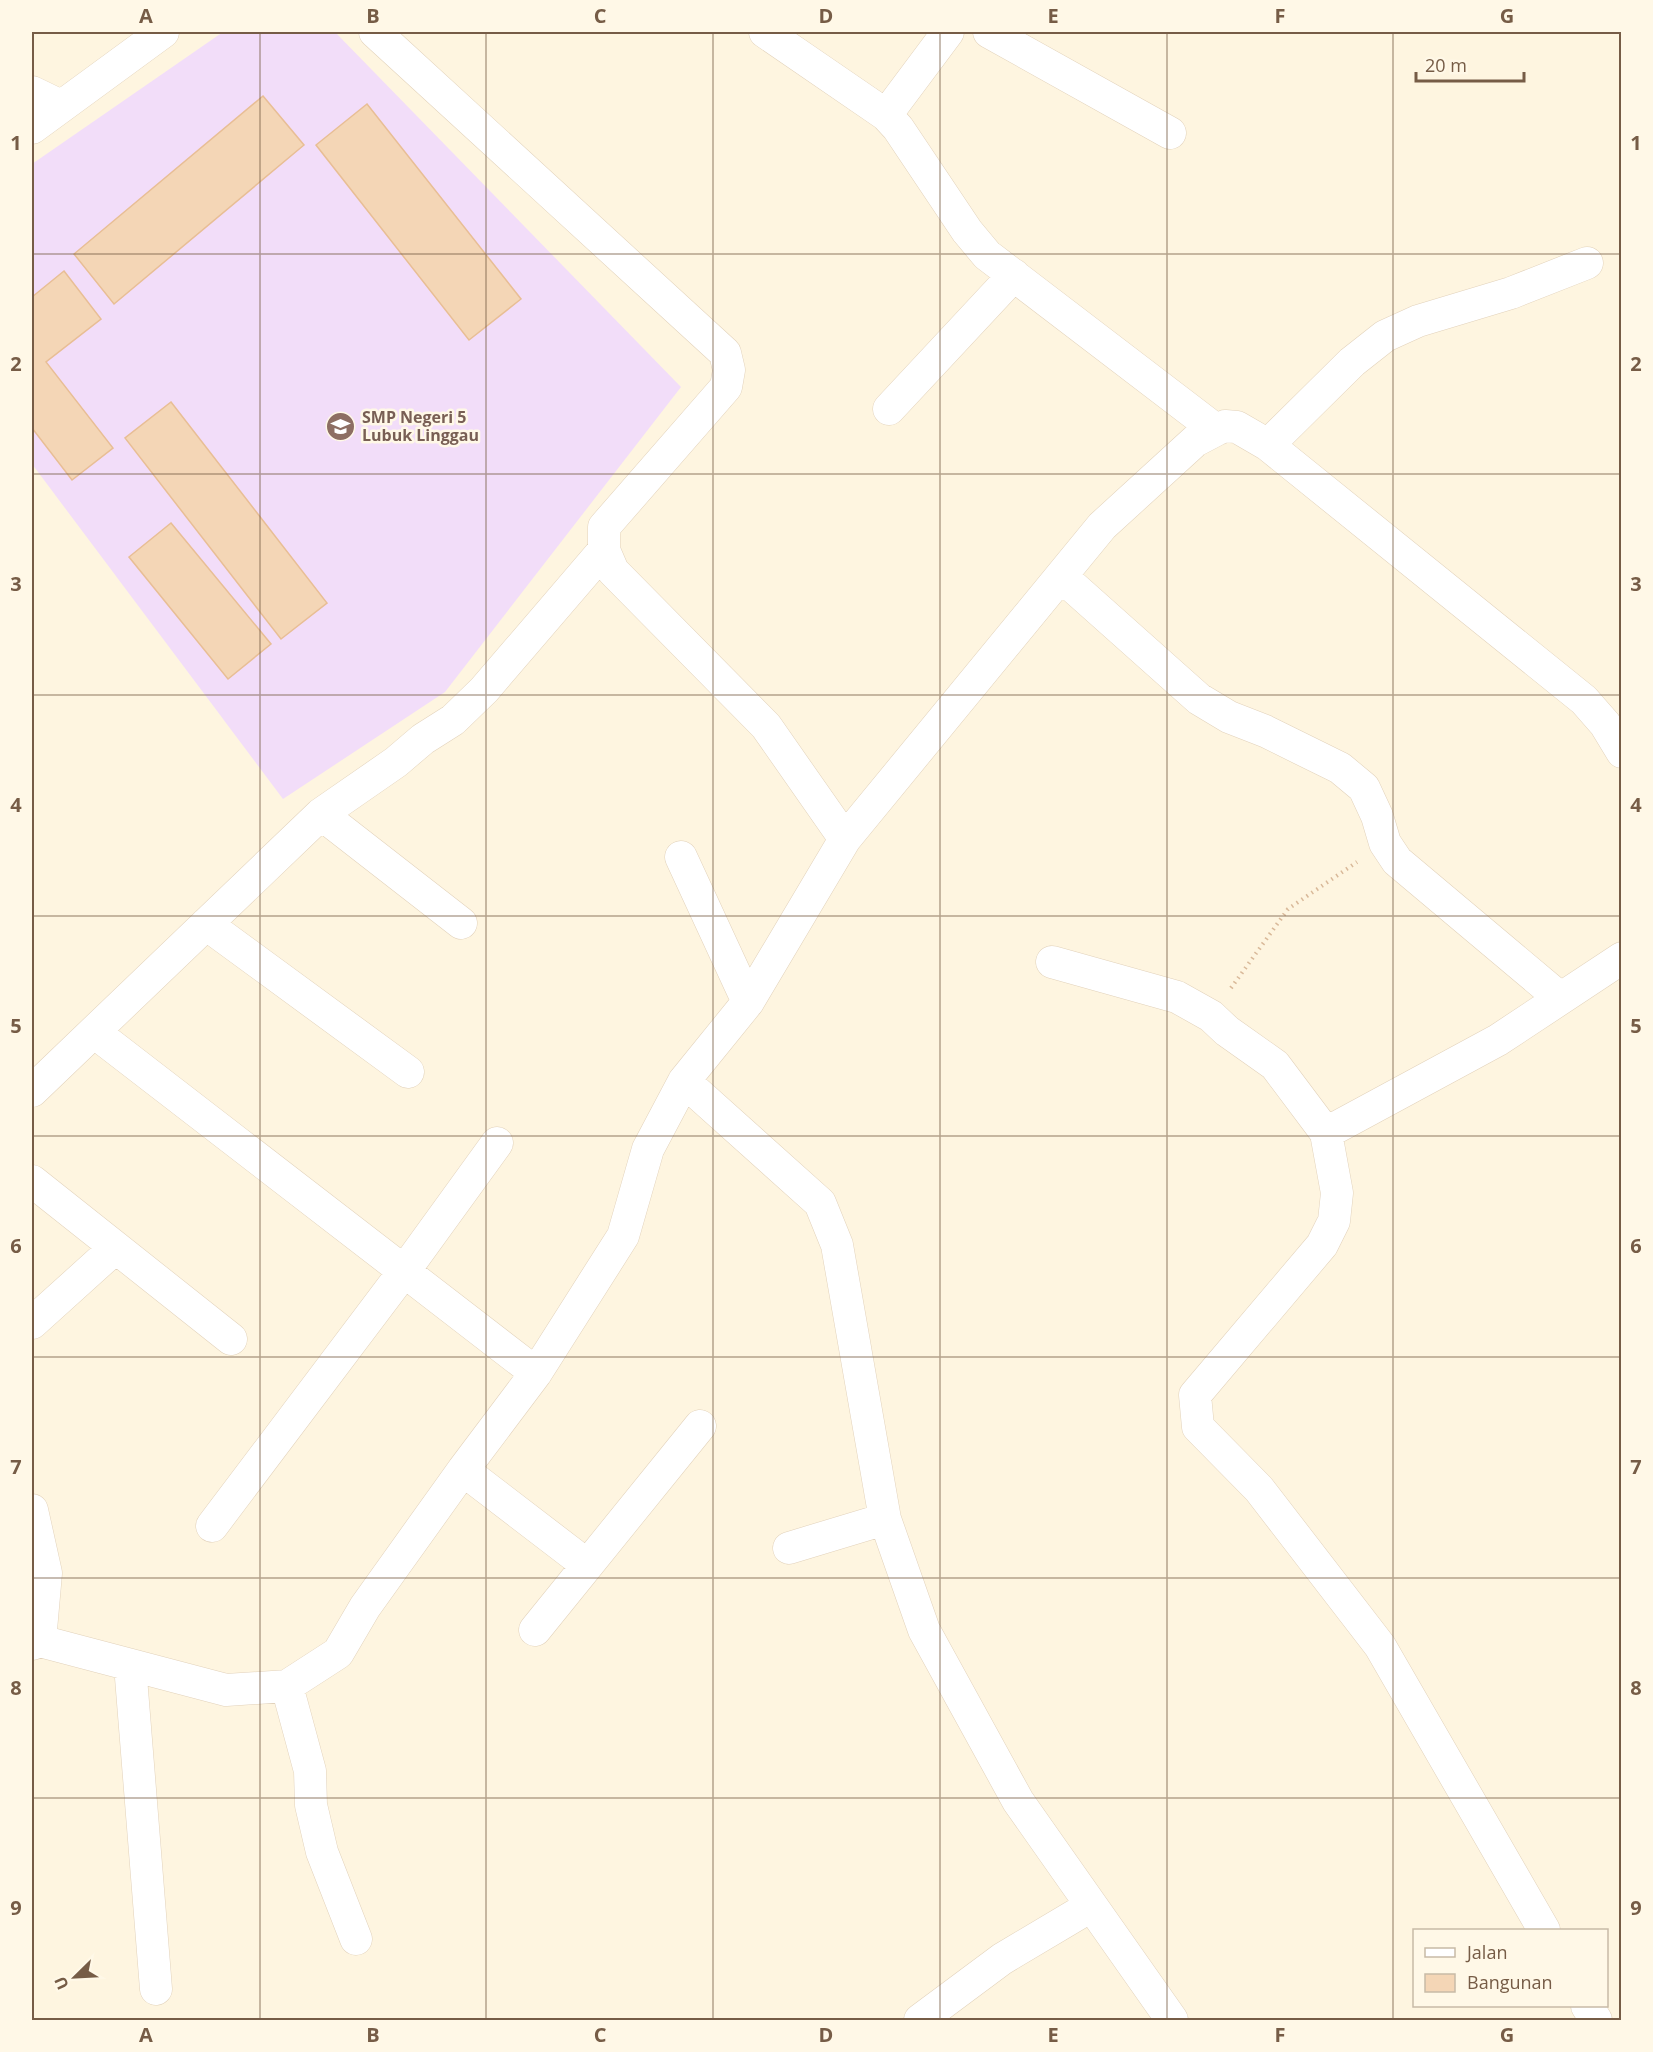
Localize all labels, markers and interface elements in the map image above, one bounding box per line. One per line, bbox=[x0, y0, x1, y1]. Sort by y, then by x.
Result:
text: A bbox=[139, 2, 153, 29]
text: B bbox=[366, 2, 380, 29]
text: C bbox=[594, 2, 607, 29]
text: D bbox=[819, 2, 833, 29]
text: E bbox=[1047, 2, 1059, 29]
text: F bbox=[1275, 2, 1285, 29]
text: G bbox=[1500, 2, 1514, 29]
scale bar bbox=[1416, 45, 1524, 83]
text: 20 m bbox=[1425, 53, 1467, 77]
text: 1 bbox=[10, 129, 22, 156]
text: 1 bbox=[1630, 129, 1642, 156]
text: 2 bbox=[10, 350, 22, 377]
text: 2 bbox=[1630, 350, 1642, 377]
place label: SMP Negeri 5 Lubuk Linggau bbox=[362, 406, 479, 446]
school or university icon: SMP Negeri 5 Lubuk Linggau bbox=[325, 410, 357, 442]
text: 3 bbox=[10, 570, 22, 597]
text: 3 bbox=[1630, 570, 1642, 597]
text: 4 bbox=[10, 791, 22, 818]
text: 4 bbox=[1630, 791, 1642, 818]
text: 5 bbox=[10, 1012, 22, 1039]
text: 5 bbox=[1630, 1012, 1642, 1039]
text: 6 bbox=[10, 1232, 22, 1259]
text: 6 bbox=[1630, 1232, 1642, 1259]
text: 7 bbox=[10, 1453, 22, 1480]
text: 7 bbox=[1630, 1453, 1642, 1480]
text: 8 bbox=[10, 1674, 22, 1701]
text: 8 bbox=[1630, 1674, 1642, 1701]
text: 9 bbox=[10, 1894, 22, 1921]
text: 9 bbox=[1630, 1894, 1642, 1921]
legend bbox=[1413, 1929, 1608, 2007]
text: Jalan bbox=[1465, 1940, 1507, 1964]
north arrow bbox=[45, 1947, 105, 2007]
text: Bangunan bbox=[1467, 1970, 1553, 1994]
text: U bbox=[49, 1973, 74, 1993]
text: A bbox=[139, 2021, 153, 2048]
text: B bbox=[366, 2021, 380, 2048]
text: C bbox=[594, 2021, 607, 2048]
text: D bbox=[819, 2021, 833, 2048]
text: E bbox=[1047, 2021, 1059, 2048]
text: F bbox=[1275, 2021, 1285, 2048]
text: G bbox=[1500, 2021, 1514, 2048]

